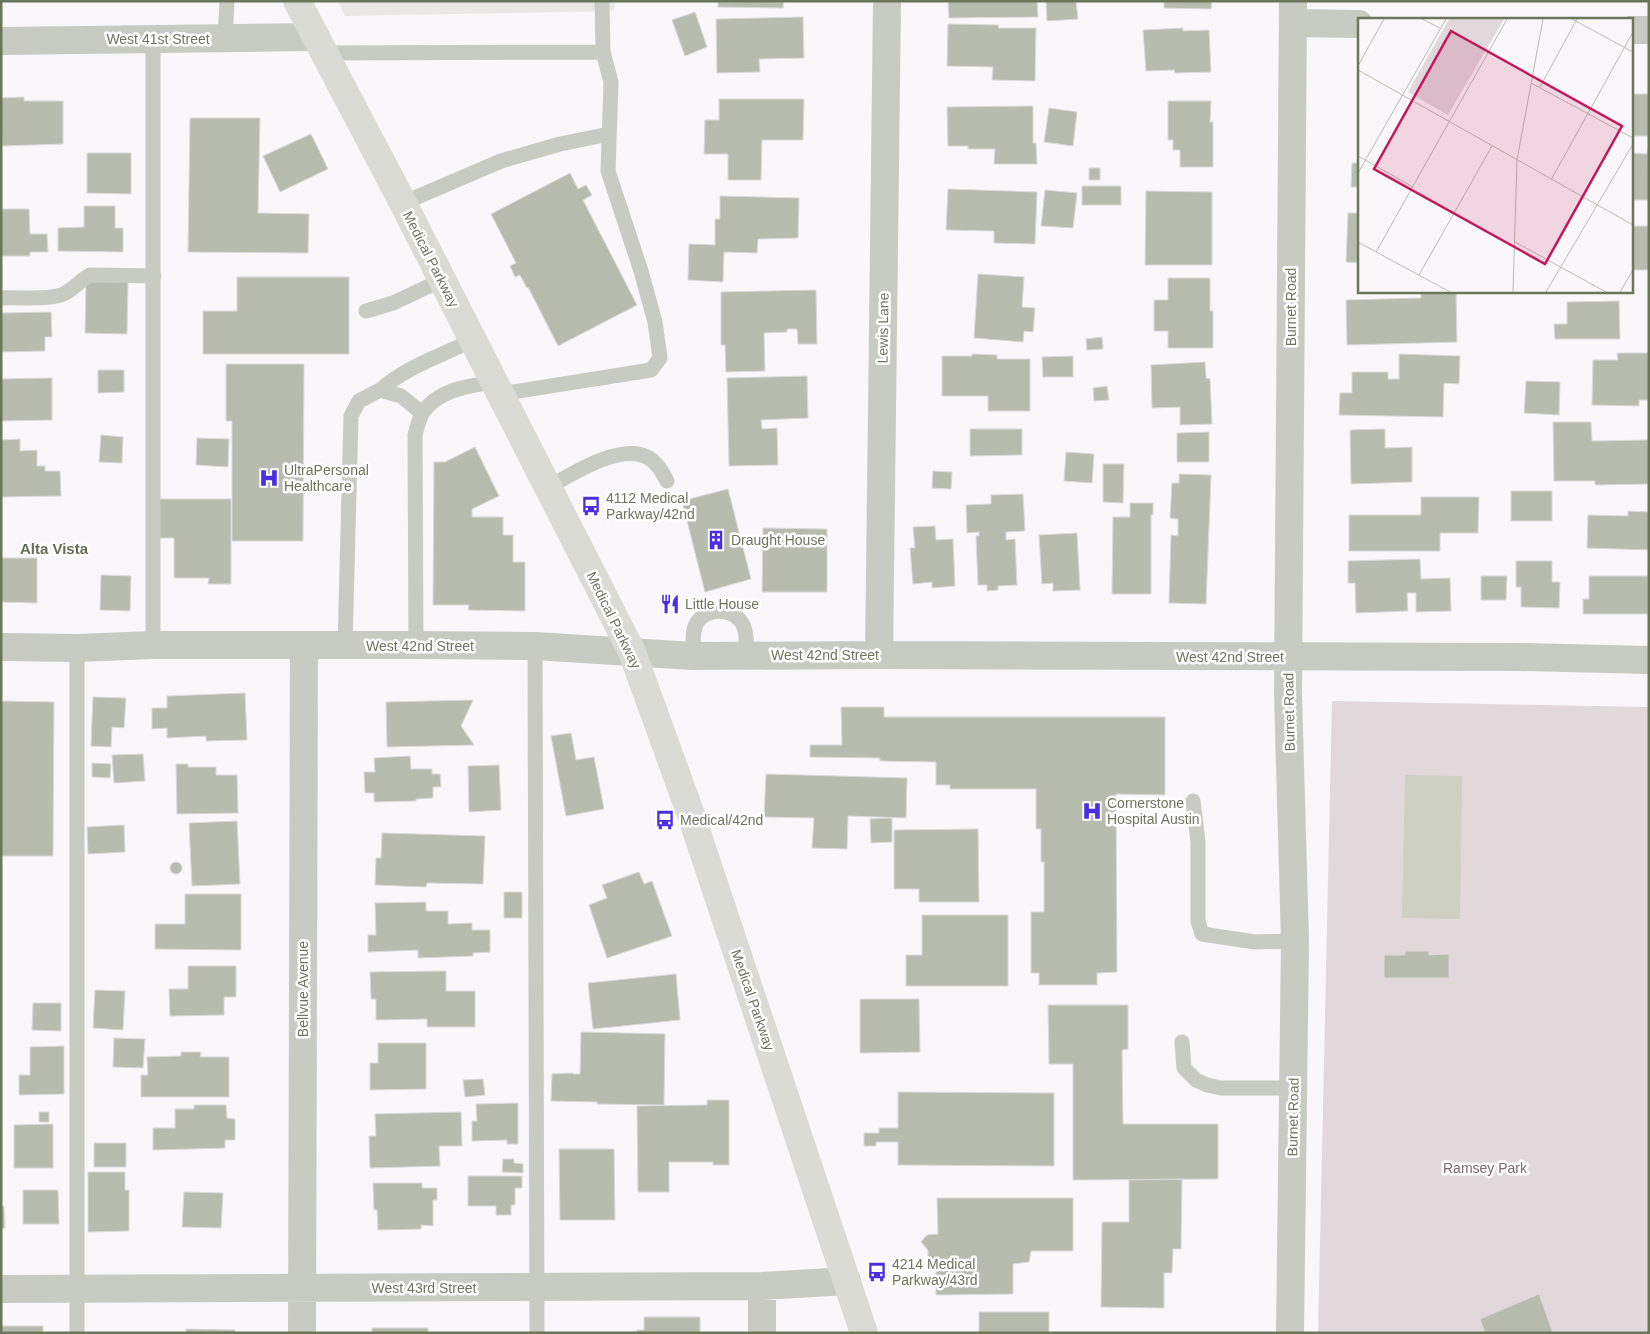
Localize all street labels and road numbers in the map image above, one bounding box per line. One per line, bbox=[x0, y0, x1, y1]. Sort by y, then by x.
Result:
street label: West 41st Street bbox=[106, 31, 210, 47]
street label: Medical Parkway bbox=[400, 208, 462, 310]
street label: Burnet Road bbox=[1283, 268, 1299, 346]
street label: Lewis Lane bbox=[874, 292, 892, 364]
street label: Medical Parkway bbox=[584, 569, 644, 671]
street label: West 42nd Street bbox=[366, 638, 474, 654]
street label: West 42nd Street bbox=[771, 647, 879, 663]
street label: West 42nd Street bbox=[1176, 649, 1284, 665]
street label: Burnet Road bbox=[1280, 673, 1298, 751]
street label: Bellvue Avenue bbox=[295, 941, 311, 1037]
street label: Medical Parkway bbox=[728, 947, 778, 1053]
street label: Burnet Road bbox=[1284, 1078, 1302, 1156]
street label: West 43rd Street bbox=[372, 1280, 477, 1296]

